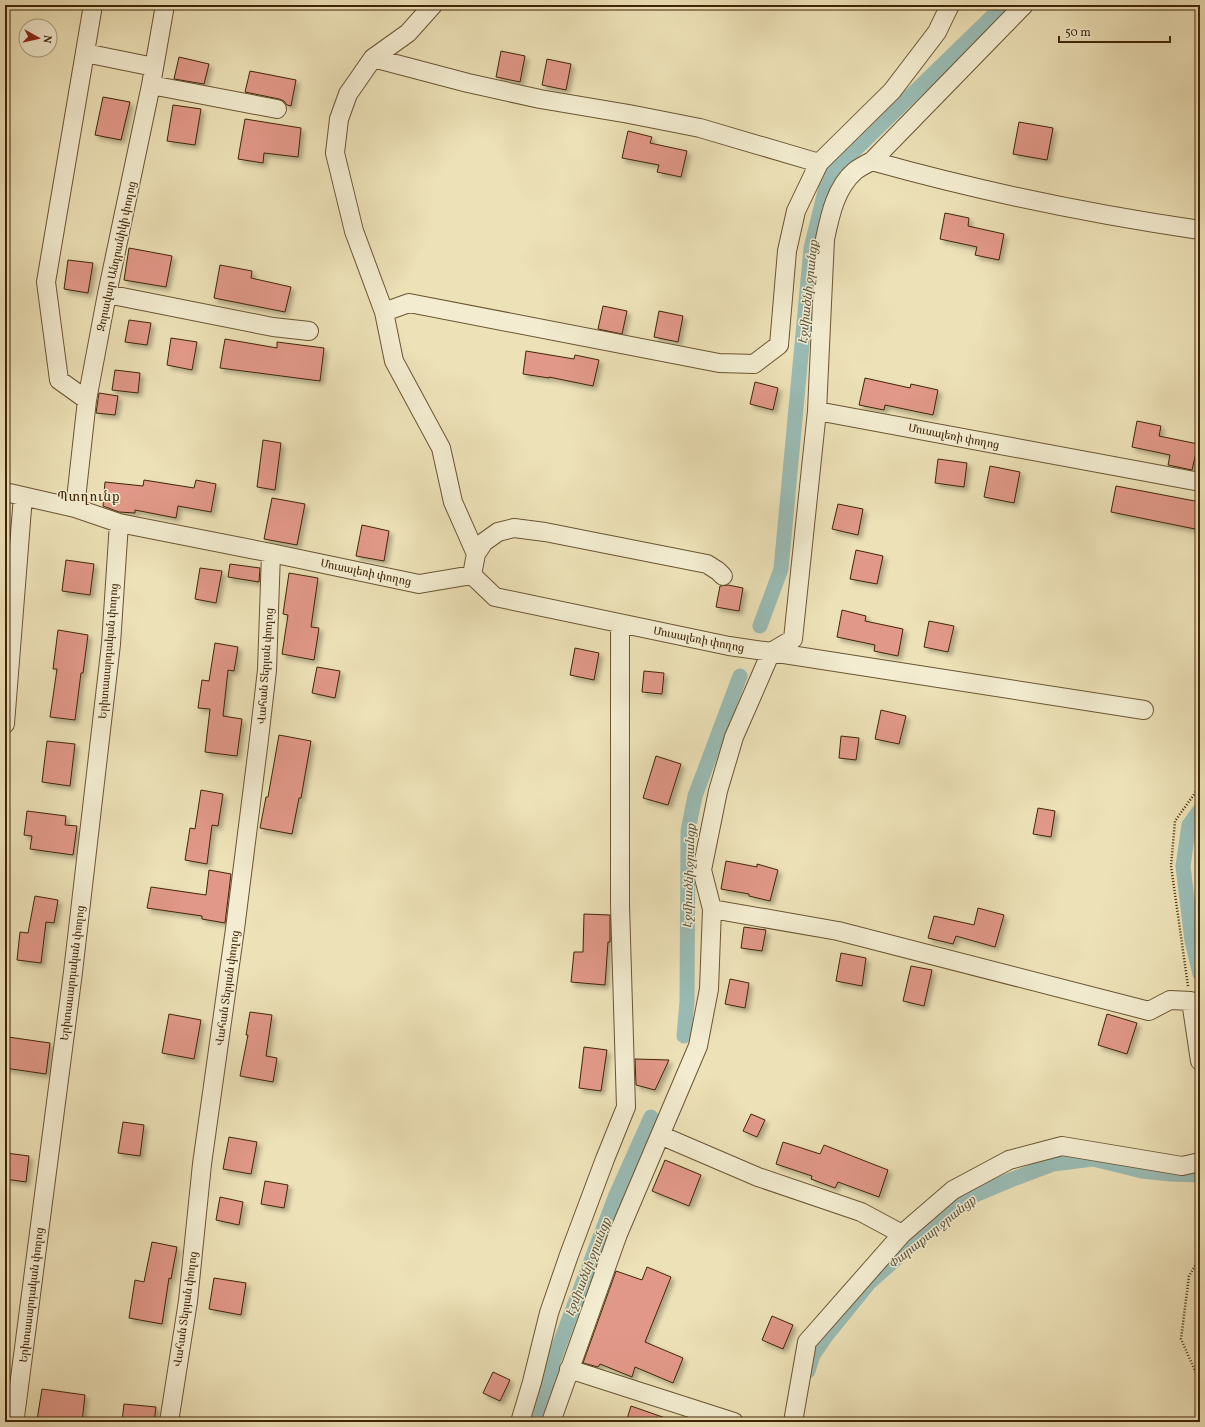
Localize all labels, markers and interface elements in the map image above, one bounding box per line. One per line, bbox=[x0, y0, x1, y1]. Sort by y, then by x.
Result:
north arrow bbox=[18, 18, 58, 58]
scale bar bbox=[1059, 18, 1170, 44]
text: 50 m bbox=[1065, 25, 1091, 41]
text: N bbox=[38, 34, 54, 44]
street label: Զորավար Անդրանիկի փողոց bbox=[94, 180, 141, 333]
water label: Էջմիածնի ջրանցք bbox=[796, 238, 823, 345]
street label: Մուսալեռի փողոց bbox=[907, 421, 1001, 454]
district label: Պտղունք bbox=[57, 489, 121, 507]
street label: Մուսալեռի փողոց bbox=[319, 557, 413, 590]
street label: Երիտասարդական փողոց bbox=[96, 583, 123, 720]
street label: Վահան Տերյան փողոց bbox=[255, 607, 278, 725]
street label: Մուսալեռի փողոց bbox=[652, 624, 746, 657]
water label: Էջմիածնի ջրանցք bbox=[680, 823, 700, 929]
street label: Երիտասարդական փողոց bbox=[58, 905, 89, 1042]
street label: Վահան Տերյան փողոց bbox=[213, 929, 244, 1047]
water label: Փարաքար ջրանցք bbox=[886, 1192, 980, 1273]
water label: Էջմիածնի ջրանցք bbox=[563, 1215, 615, 1319]
street label: Երիտասարդական փողոց bbox=[17, 1227, 48, 1364]
street label: Վահան Տերյան փողոց bbox=[171, 1250, 202, 1368]

